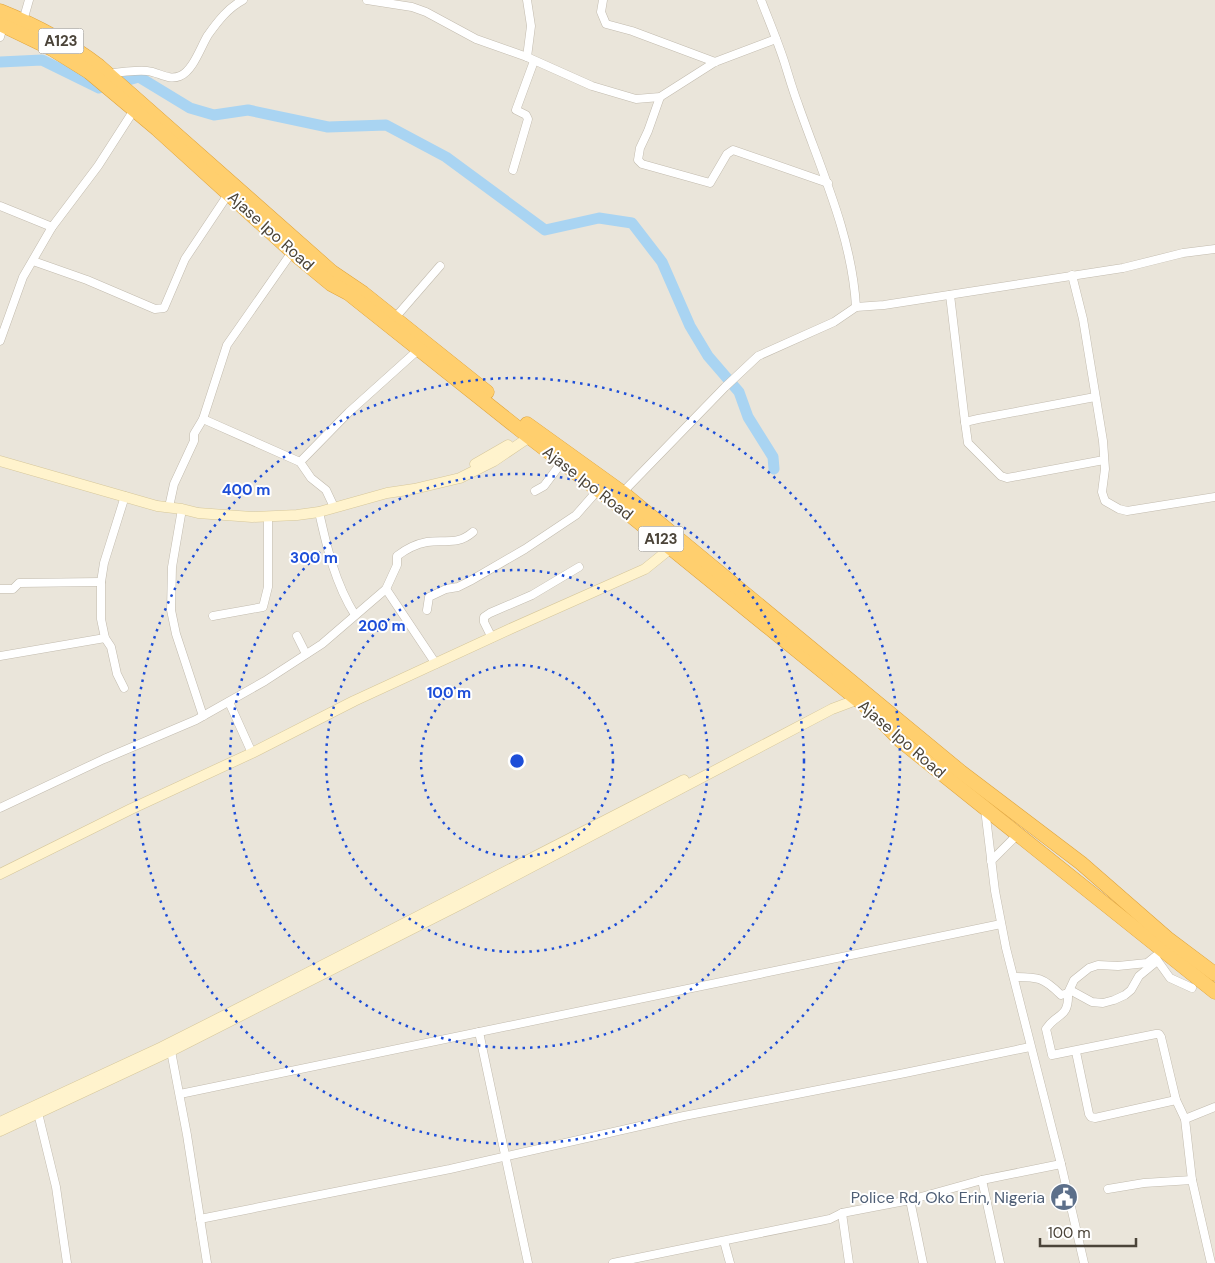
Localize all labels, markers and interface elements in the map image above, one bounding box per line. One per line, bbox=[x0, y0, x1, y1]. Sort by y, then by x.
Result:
road number: A123 bbox=[38, 28, 84, 54]
street label: Ajase Ipo Road bbox=[223, 187, 319, 275]
street label: Ajase Ipo Road bbox=[538, 441, 638, 525]
text: 400 m bbox=[222, 480, 270, 500]
road number: A123 bbox=[638, 526, 684, 552]
text: 300 m bbox=[290, 548, 338, 568]
text: 200 m bbox=[358, 616, 406, 636]
text: 100 m bbox=[427, 683, 471, 703]
street label: Ajase Ipo Road bbox=[854, 695, 950, 783]
centre of rings bbox=[508, 752, 526, 770]
public building icon: Police Rd, Oko Erin, Nigeria bbox=[1049, 1182, 1079, 1212]
place label: Police Rd, Oko Erin, Nigeria bbox=[851, 1187, 1045, 1208]
scale bar bbox=[1040, 1216, 1136, 1248]
text: 100 m bbox=[1048, 1223, 1091, 1243]

